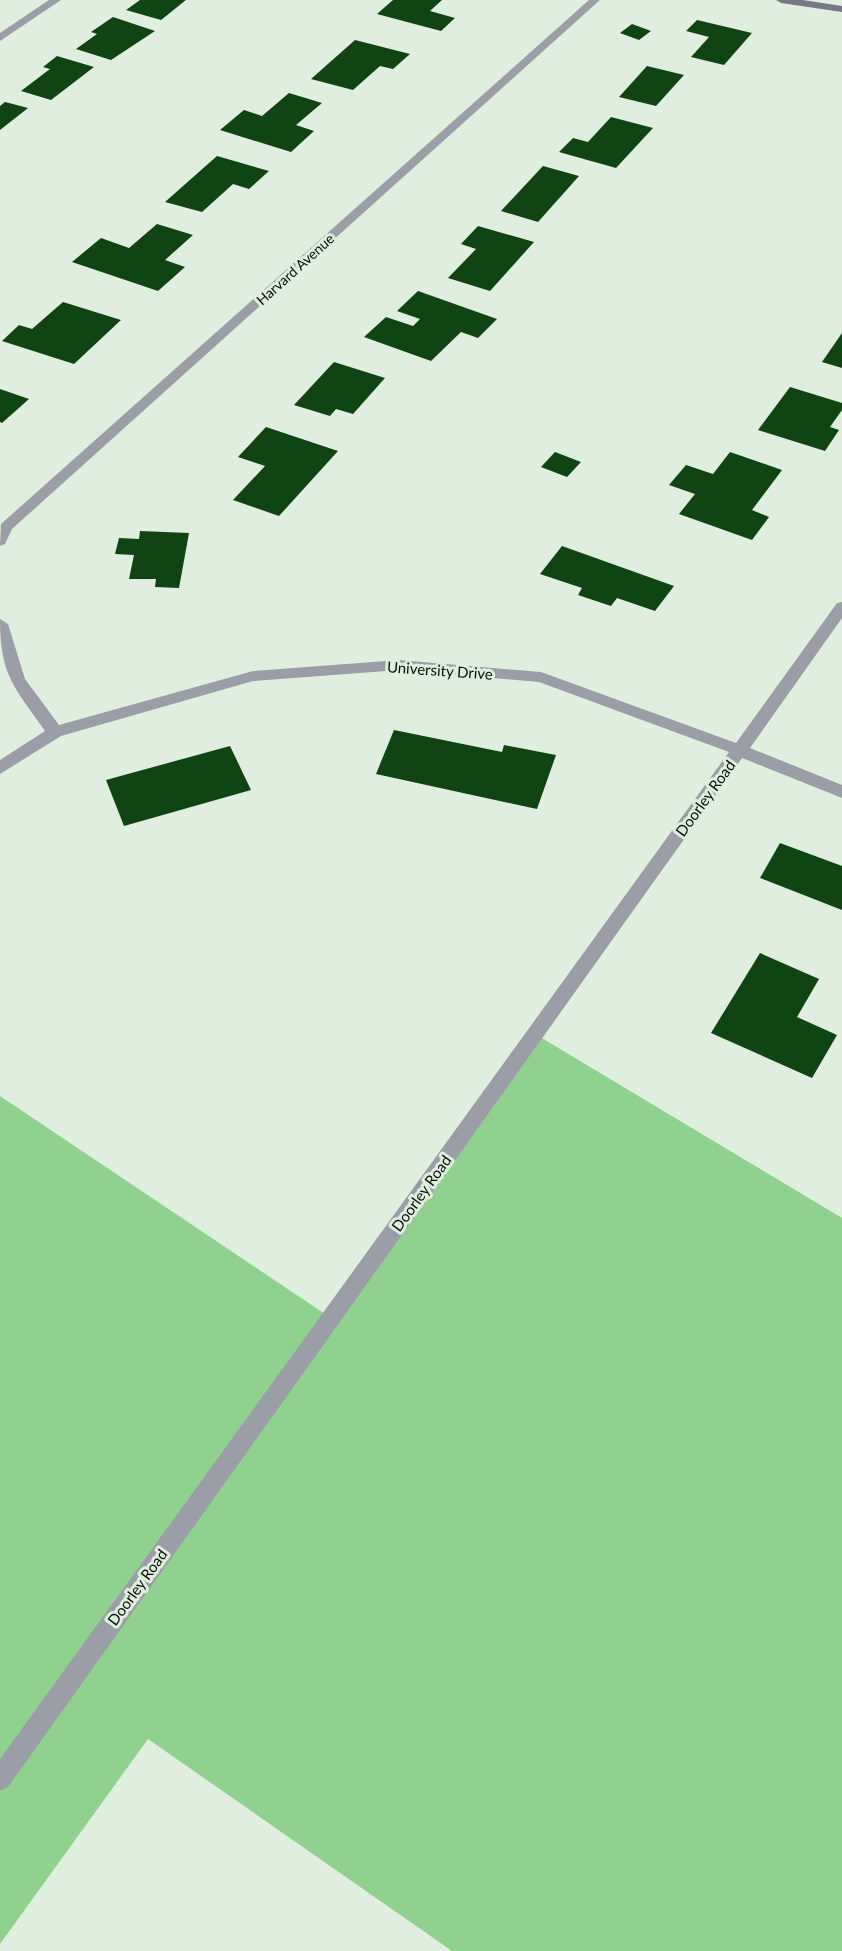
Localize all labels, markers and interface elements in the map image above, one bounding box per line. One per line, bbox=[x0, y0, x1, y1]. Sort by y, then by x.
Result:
street label: Harvard Avenue bbox=[253, 230, 337, 308]
street label: University Drive bbox=[386, 657, 494, 683]
street label: Doorley Road bbox=[671, 757, 739, 839]
street label: Doorley Road bbox=[387, 1152, 455, 1234]
street label: Doorley Road bbox=[103, 1546, 171, 1628]

